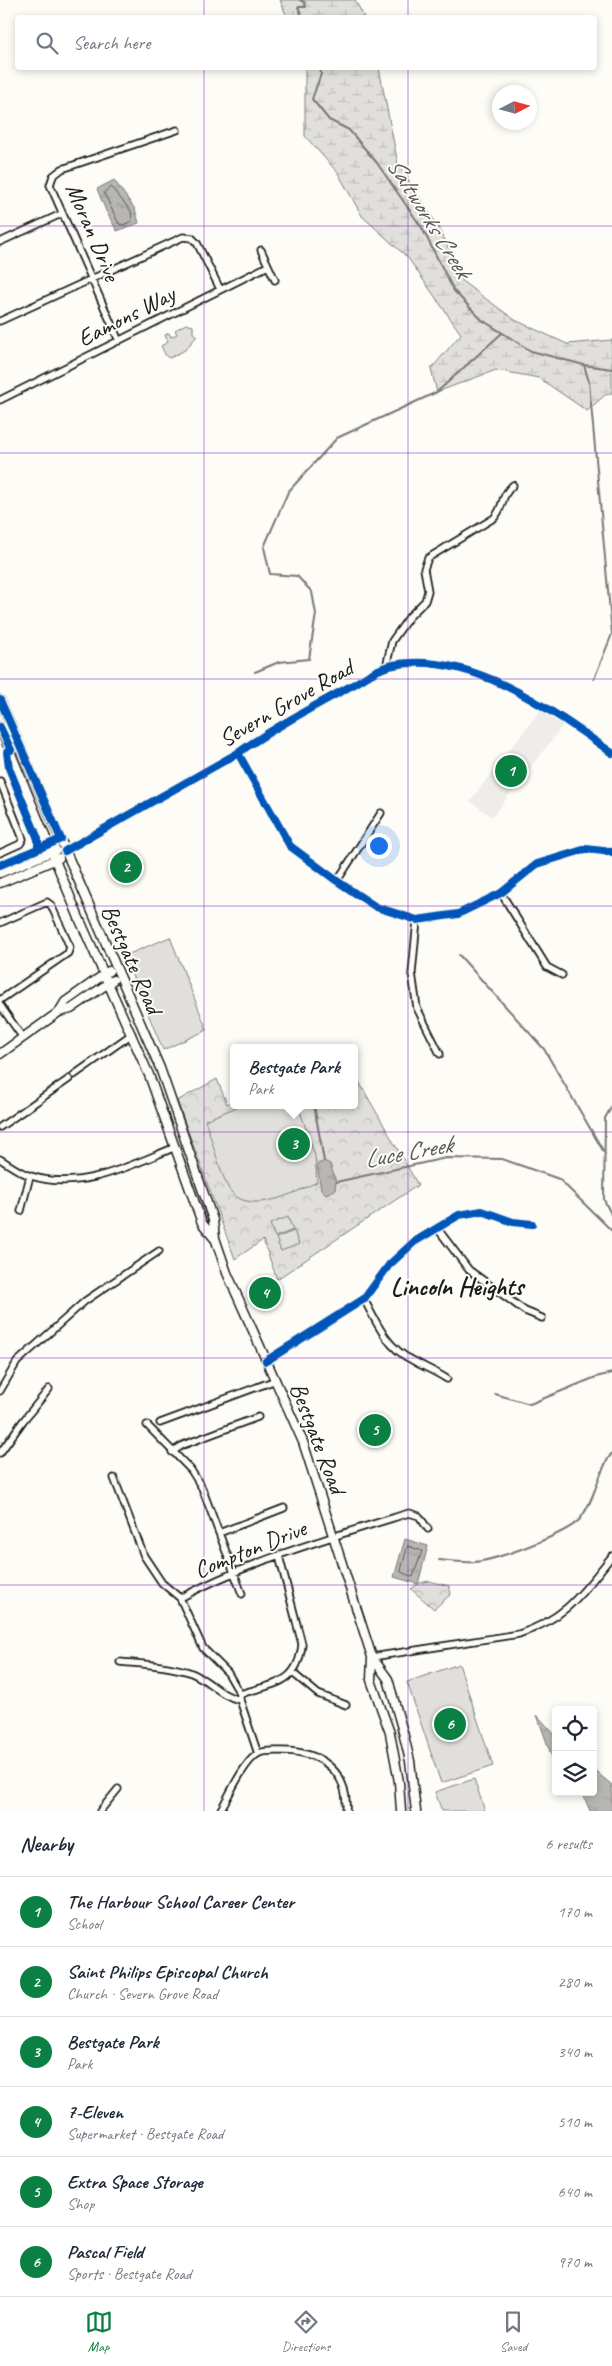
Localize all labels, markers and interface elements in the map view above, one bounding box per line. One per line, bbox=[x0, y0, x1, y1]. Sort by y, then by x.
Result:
search box bbox=[15, 15, 597, 70]
icon: search bbox=[33, 29, 61, 57]
text: Search here bbox=[73, 31, 150, 55]
north arrow bbox=[492, 85, 537, 130]
water label: Saltworks Creek bbox=[380, 151, 481, 287]
street label: Moran Drive bbox=[59, 179, 128, 287]
street label: Eamons Way bbox=[72, 278, 181, 353]
street label: Severn Grove Road bbox=[214, 651, 362, 753]
pin: 1 bbox=[495, 752, 527, 790]
your location bbox=[366, 833, 392, 859]
pin: 2 bbox=[110, 848, 142, 886]
street label: Bestgate Road bbox=[95, 900, 171, 1021]
popup bbox=[230, 1044, 358, 1109]
text: Bestgate Park bbox=[248, 1055, 340, 1079]
text: Park bbox=[248, 1079, 274, 1099]
pin: 3 bbox=[278, 1125, 310, 1163]
water label: Luce Creek bbox=[362, 1128, 459, 1175]
district label: Lincoln Heights bbox=[391, 1271, 526, 1303]
pin: 4 bbox=[249, 1274, 281, 1312]
street label: Bestgate Road bbox=[283, 1378, 354, 1501]
pin: 5 bbox=[359, 1411, 391, 1449]
street label: Compton Drive bbox=[190, 1512, 312, 1585]
pin: 6 bbox=[434, 1705, 466, 1743]
map controls bbox=[552, 1706, 597, 1796]
button: locate bbox=[552, 1706, 597, 1751]
button: layers bbox=[552, 1751, 597, 1796]
text: Nearby bbox=[20, 1831, 73, 1857]
text: 6 results bbox=[545, 1834, 592, 1854]
text: The Harbour School Career Center bbox=[67, 1890, 294, 1914]
text: 1 bbox=[32, 1902, 40, 1922]
text: 170 m bbox=[558, 1902, 592, 1922]
text: School bbox=[67, 1914, 101, 1934]
text: Saint Philips Episcopal Church bbox=[67, 1960, 268, 1984]
text: 2 bbox=[32, 1972, 40, 1992]
text: 280 m bbox=[558, 1972, 592, 1992]
text: Church · Severn Grove Road bbox=[67, 1984, 218, 2004]
text: Bestgate Park bbox=[67, 2030, 159, 2054]
text: 3 bbox=[32, 2042, 40, 2062]
text: 340 m bbox=[558, 2042, 592, 2062]
text: Park bbox=[67, 2054, 92, 2074]
text: 7-Eleven bbox=[67, 2100, 123, 2124]
text: 4 bbox=[32, 2112, 40, 2132]
text: 510 m bbox=[558, 2112, 592, 2132]
text: Supermarket · Bestgate Road bbox=[67, 2124, 223, 2144]
text: Extra Space Storage bbox=[67, 2170, 203, 2194]
text: 5 bbox=[33, 2182, 39, 2202]
text: 640 m bbox=[558, 2182, 592, 2202]
text: Shop bbox=[67, 2194, 94, 2214]
text: Pascal Field bbox=[67, 2240, 143, 2264]
text: 6 bbox=[32, 2252, 40, 2272]
text: 970 m bbox=[558, 2252, 592, 2272]
text: Sports · Bestgate Road bbox=[67, 2264, 191, 2284]
tab: Map bbox=[85, 2308, 113, 2355]
tab: Directions bbox=[282, 2308, 330, 2355]
tab: Saved bbox=[499, 2308, 527, 2355]

